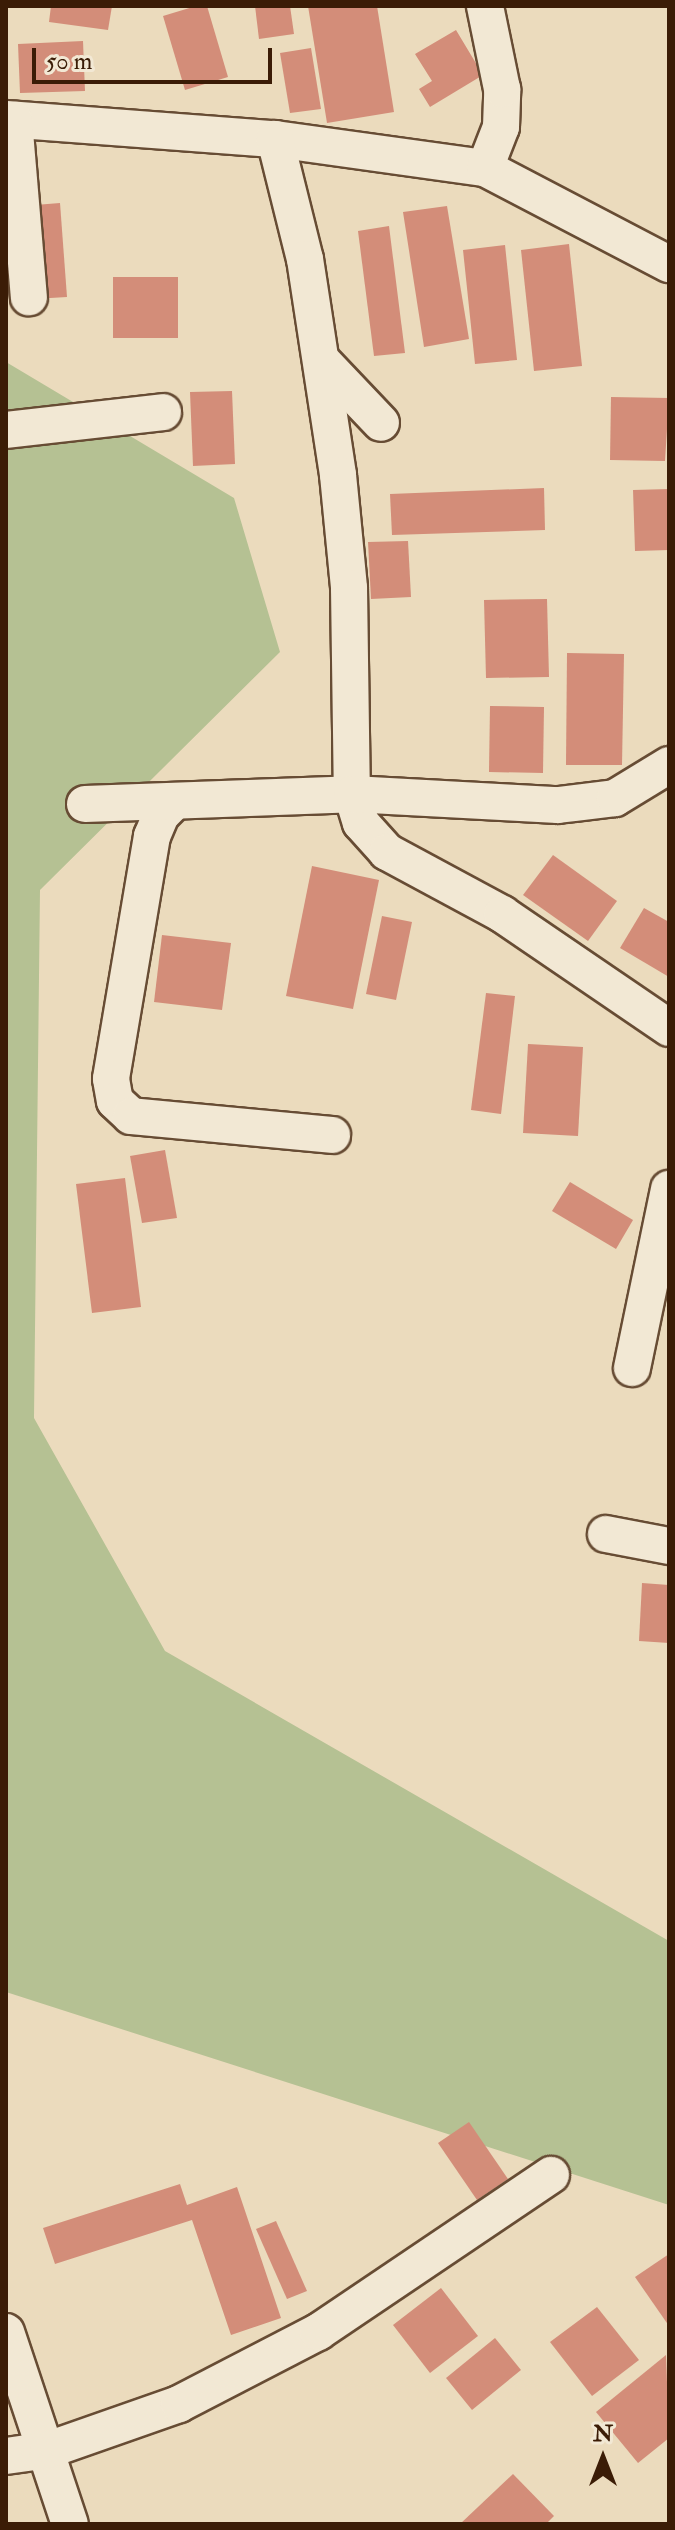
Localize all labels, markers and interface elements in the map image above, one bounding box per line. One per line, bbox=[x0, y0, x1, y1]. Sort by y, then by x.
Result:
scale bar bbox=[36, 32, 276, 82]
text: 50 m bbox=[46, 46, 92, 77]
north arrow bbox=[563, 2418, 643, 2498]
text: N bbox=[593, 2420, 613, 2448]

